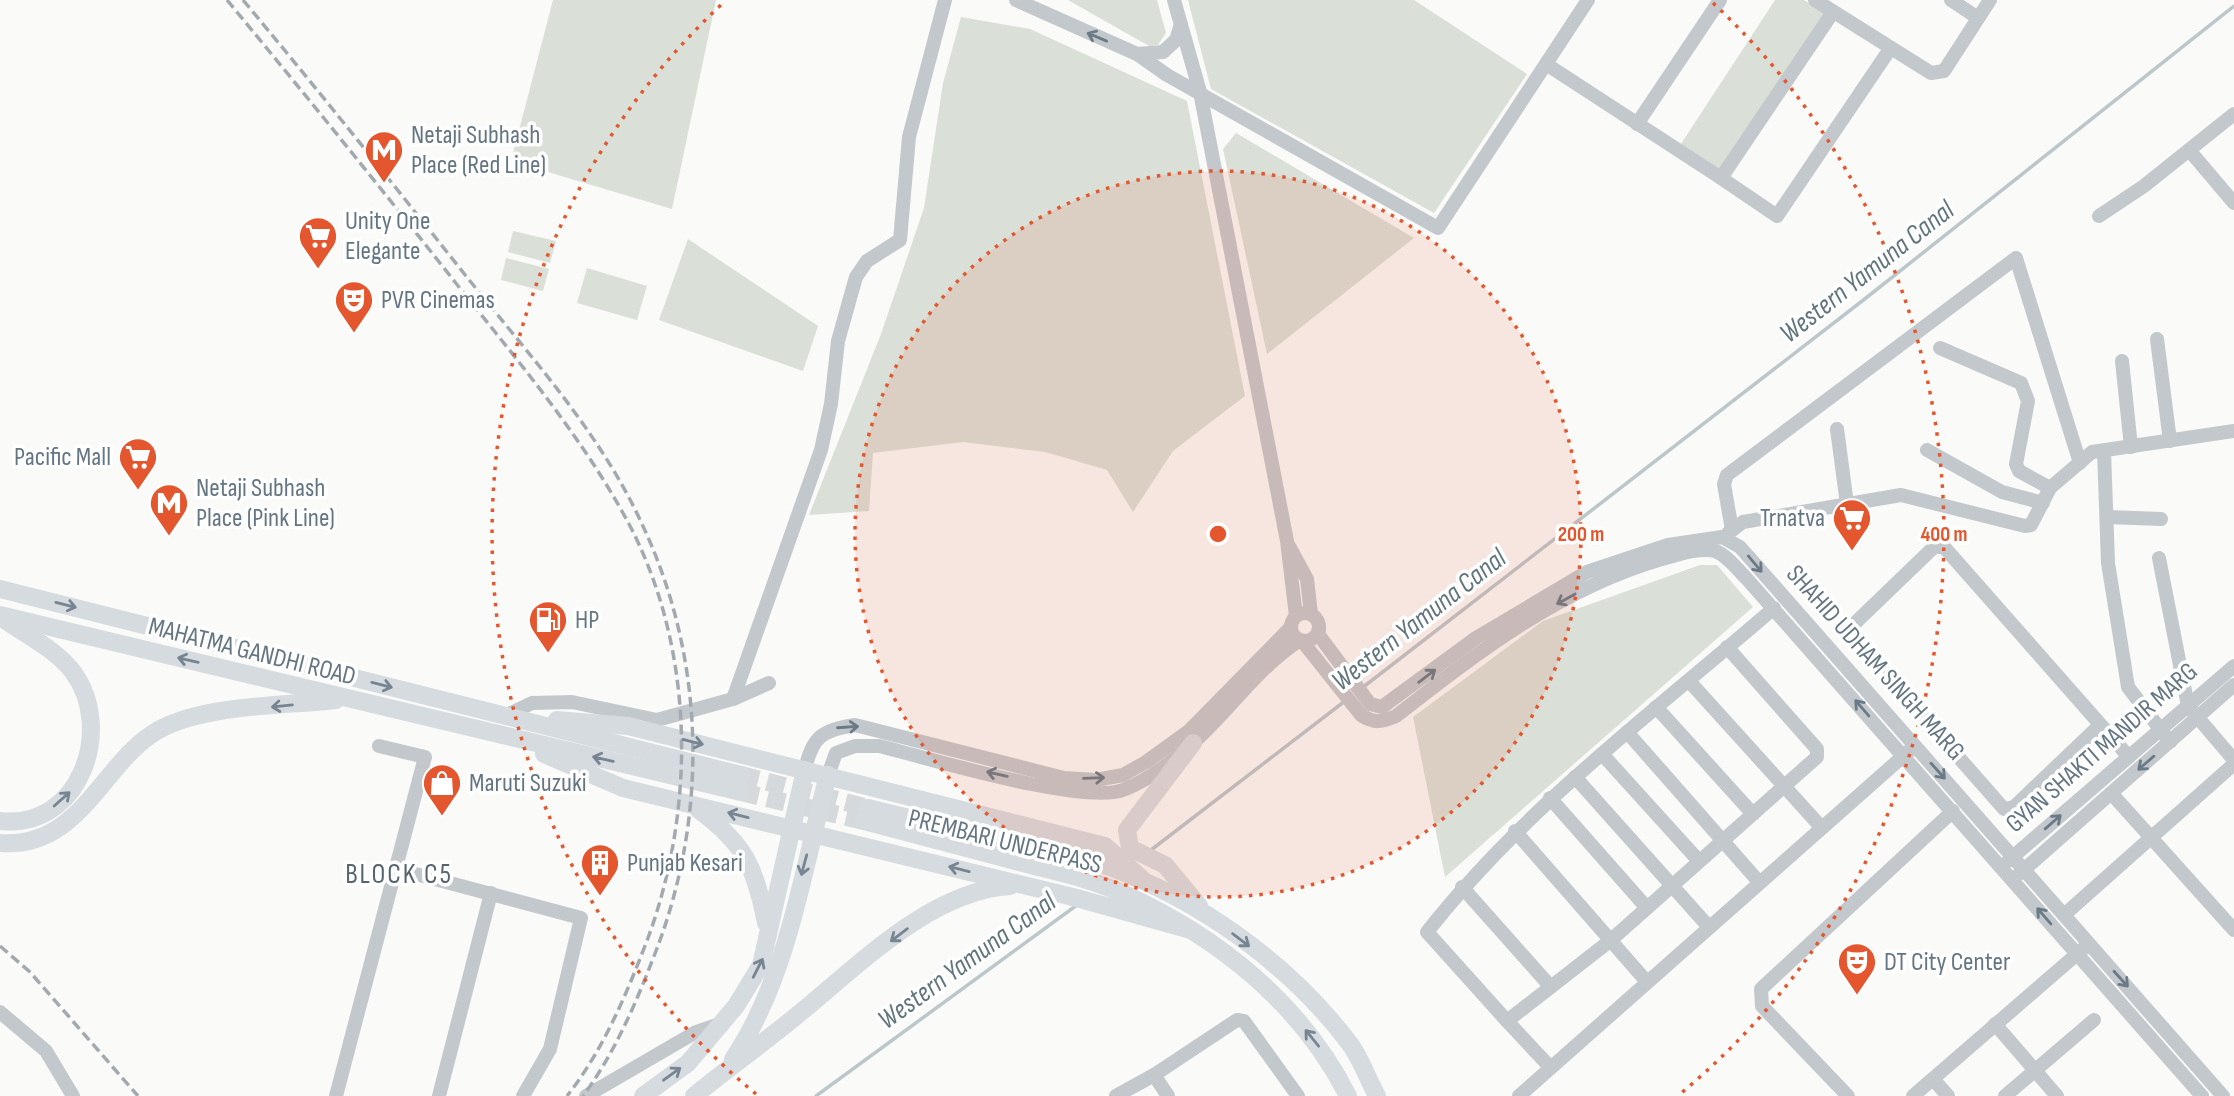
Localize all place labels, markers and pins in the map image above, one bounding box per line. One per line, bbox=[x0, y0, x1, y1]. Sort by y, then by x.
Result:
place label: Netaji Subhash Place (Red Line) bbox=[411, 120, 546, 181]
metro station icon: Netaji Subhash Place (Red Line) bbox=[363, 129, 405, 184]
place label: Unity One Elegante bbox=[345, 206, 430, 267]
supermarket icon: Unity One Elegante bbox=[297, 215, 339, 270]
theatre icon: PVR Cinemas bbox=[333, 279, 375, 334]
place label: PVR Cinemas bbox=[381, 285, 495, 316]
supermarket icon: Pacific Mall bbox=[117, 436, 159, 491]
place label: Pacific Mall bbox=[14, 442, 111, 473]
place label: Netaji Subhash Place (Pink Line) bbox=[196, 473, 335, 534]
metro station icon: Netaji Subhash Place (Pink Line) bbox=[148, 482, 190, 537]
supermarket icon: Trnatva bbox=[1831, 497, 1873, 552]
place label: Trnatva bbox=[1760, 503, 1825, 534]
centre of rings bbox=[1206, 522, 1230, 546]
fuel station icon: HP bbox=[527, 599, 569, 654]
place label: HP bbox=[575, 605, 599, 636]
shop icon: Maruti Suzuki bbox=[421, 762, 463, 817]
place label: Maruti Suzuki bbox=[469, 768, 587, 799]
building icon: Punjab Kesari bbox=[579, 842, 621, 897]
place label: Punjab Kesari bbox=[627, 848, 743, 879]
theatre icon: DT City Center bbox=[1836, 941, 1878, 996]
place label: DT City Center bbox=[1884, 947, 2011, 978]

